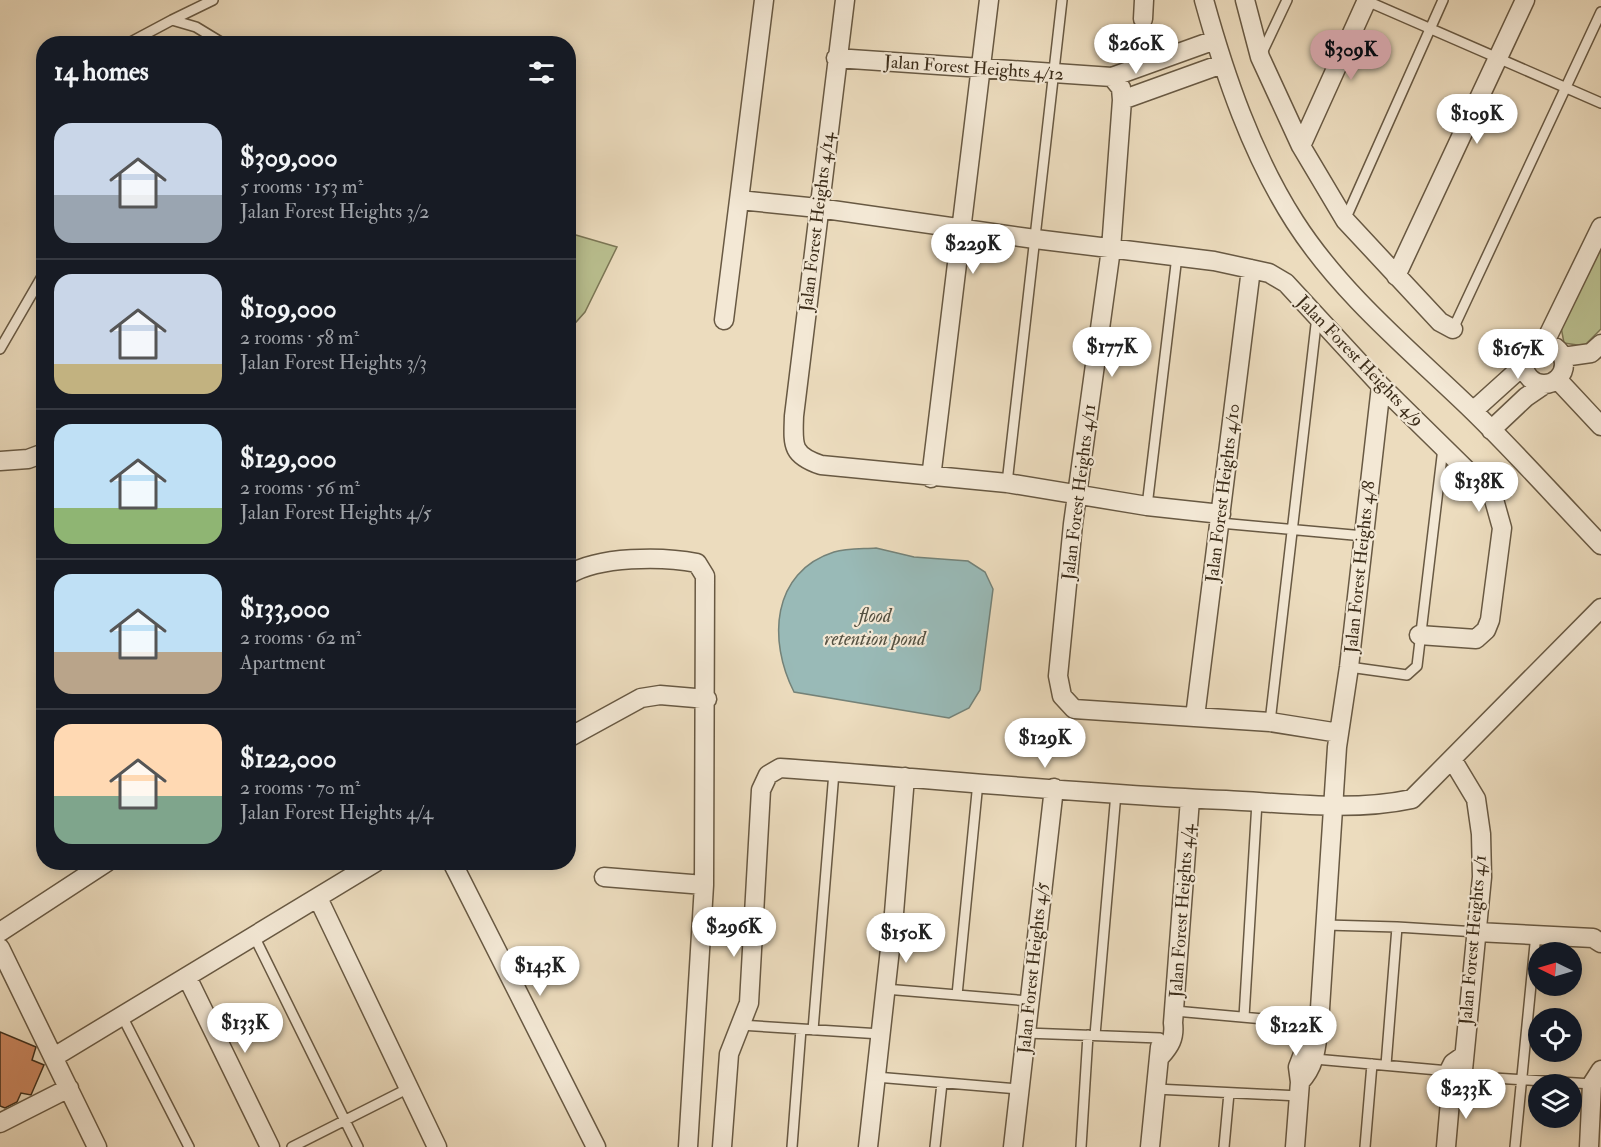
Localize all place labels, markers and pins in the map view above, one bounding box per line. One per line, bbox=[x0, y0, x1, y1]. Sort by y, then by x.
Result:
pin: $260K bbox=[1094, 24, 1178, 75]
pin: $309K bbox=[1309, 30, 1393, 81]
pin: $109K bbox=[1435, 94, 1519, 145]
pin: $229K bbox=[931, 224, 1015, 275]
pin: $177K bbox=[1070, 327, 1154, 378]
pin: $167K bbox=[1476, 329, 1560, 380]
pin: $138K bbox=[1437, 462, 1521, 513]
pin: $129K bbox=[1003, 718, 1087, 769]
pin: $296K bbox=[692, 907, 776, 958]
pin: $150K bbox=[864, 913, 948, 964]
pin: $143K bbox=[498, 946, 582, 997]
pin: $133K bbox=[203, 1003, 287, 1054]
pin: $122K bbox=[1254, 1006, 1338, 1057]
pin: $233K bbox=[1424, 1069, 1508, 1120]

